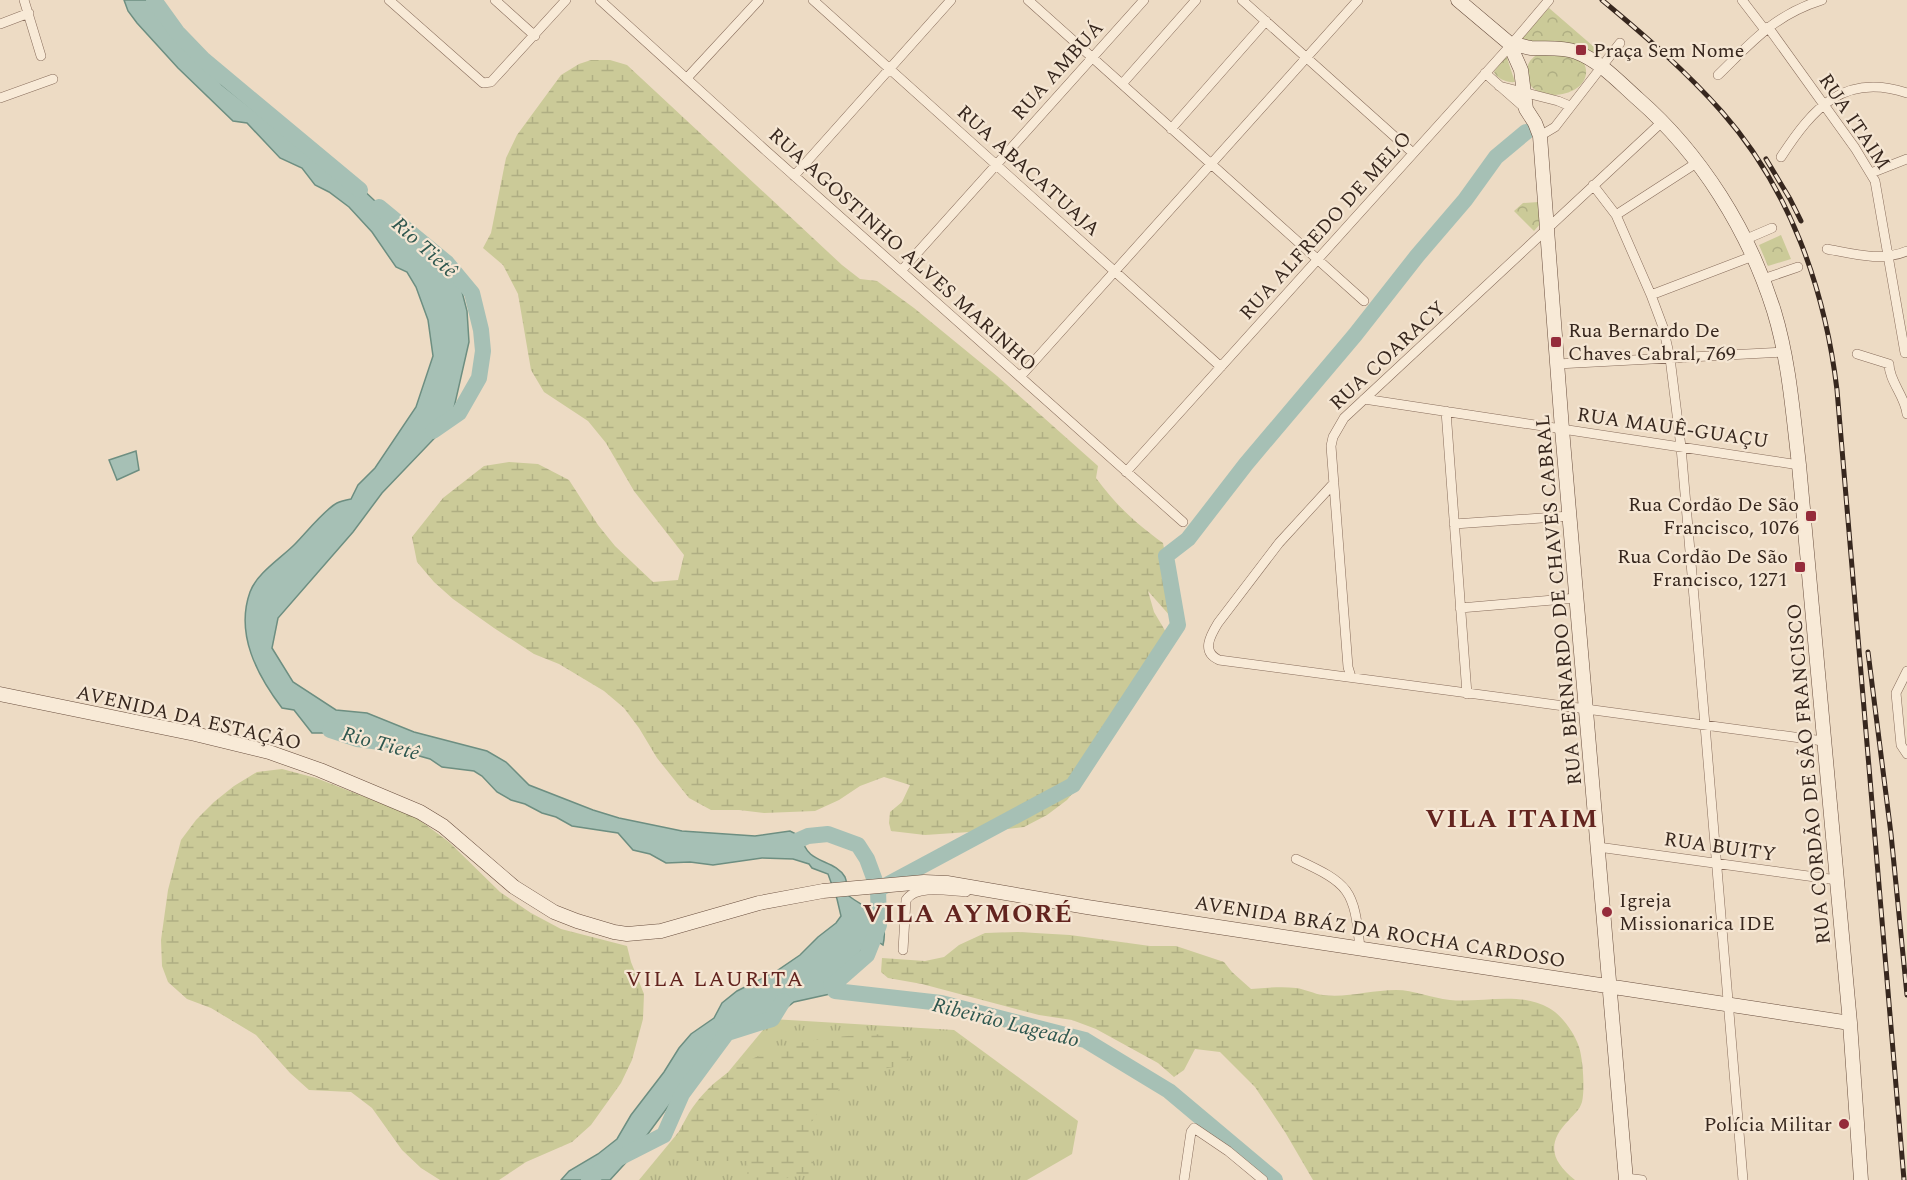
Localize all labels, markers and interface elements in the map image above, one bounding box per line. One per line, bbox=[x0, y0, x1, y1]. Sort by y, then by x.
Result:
street label: RUA AMBUÁ bbox=[1005, 14, 1111, 127]
place label: Praça Sem Nome bbox=[1593, 36, 1744, 66]
marker: Praça Sem Nome bbox=[1574, 43, 1588, 57]
street label: RUA ITAIM bbox=[1811, 67, 1898, 176]
street label: RUA ABACATUAJA bbox=[950, 98, 1107, 244]
street label: RUA AGOSTINHO ALVES MARINHO bbox=[761, 121, 1043, 379]
street label: RUA ALFREDO DE MELO bbox=[1232, 124, 1419, 327]
water label: Rio Tietê bbox=[384, 209, 465, 287]
street label: RUA COARACY bbox=[1323, 294, 1453, 418]
place label: Rua Bernardo De Chaves Cabral, 769 bbox=[1568, 316, 1736, 369]
marker: Rua Bernardo De Chaves Cabral, 769 bbox=[1549, 335, 1563, 349]
street label: RUA MAUÊ-GUAÇU bbox=[1575, 400, 1771, 456]
street label: RUA BERNARDO DE CHAVES CABRAL bbox=[1528, 413, 1590, 787]
place label: Rua Cordão De São Francisco, 1076 bbox=[1628, 490, 1799, 543]
marker: Rua Cordão De São Francisco, 1076 bbox=[1804, 509, 1818, 523]
place label: Rua Cordão De São Francisco, 1271 bbox=[1617, 542, 1788, 595]
marker: Rua Cordão De São Francisco, 1271 bbox=[1793, 560, 1807, 574]
street label: RUA CORDÃO DE SÃO FRANCISCO bbox=[1779, 602, 1839, 946]
street label: AVENIDA DA ESTAÇÃO bbox=[73, 677, 304, 758]
water label: Rio Tietê bbox=[338, 718, 424, 770]
district label: VILA ITAIM bbox=[1425, 799, 1599, 839]
street label: RUA BUITY bbox=[1662, 824, 1778, 870]
place label: Igreja Missionarica IDE bbox=[1619, 886, 1775, 939]
street label: AVENIDA BRÁZ DA ROCHA CARDOSO bbox=[1192, 888, 1567, 976]
district label: VILA AYMORÉ bbox=[862, 894, 1074, 934]
marker: Igreja Missionarica IDE bbox=[1600, 905, 1614, 919]
district label: VILA LAURITA bbox=[626, 963, 805, 996]
water label: Ribeirão Lageado bbox=[929, 989, 1083, 1057]
place label: Polícia Militar bbox=[1704, 1110, 1832, 1140]
marker: Polícia Militar bbox=[1837, 1117, 1851, 1131]

